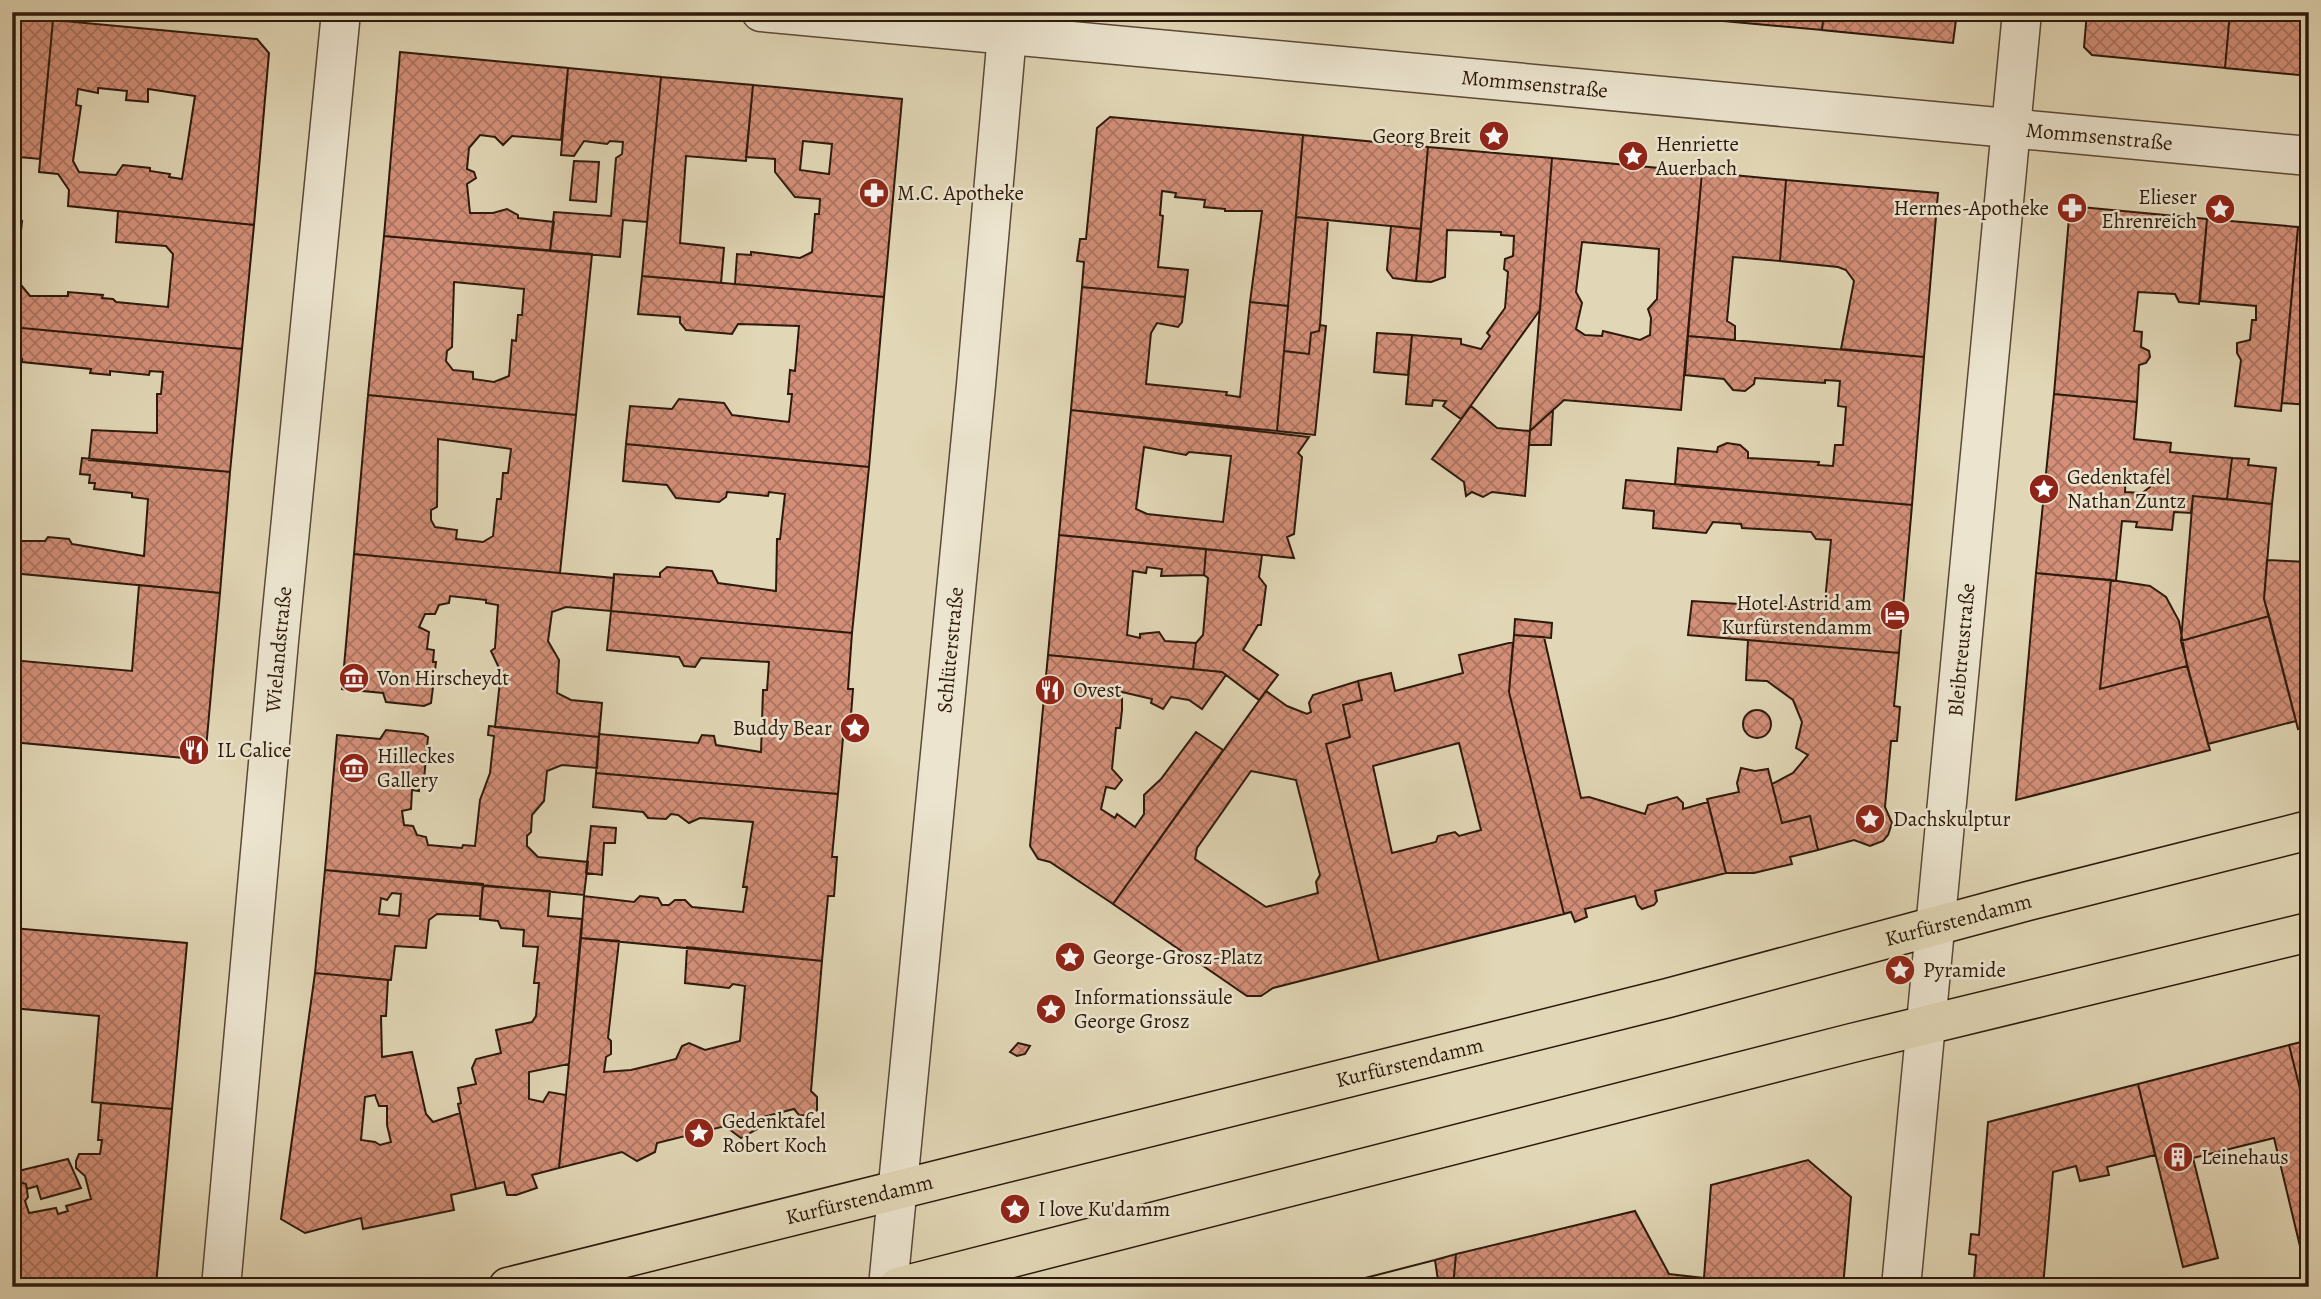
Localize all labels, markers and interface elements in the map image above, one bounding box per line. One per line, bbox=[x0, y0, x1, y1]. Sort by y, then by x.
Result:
street label: Mommsenstraße bbox=[1460, 63, 1609, 105]
street label: Mommsenstraße bbox=[2025, 116, 2174, 157]
place icon: Georg Breit bbox=[1477, 119, 1511, 153]
place label: Georg Breit bbox=[1372, 122, 1471, 150]
place label: Henriette Auerbach bbox=[1655, 130, 1739, 182]
place icon: Henriette Auerbach bbox=[1616, 139, 1650, 173]
pharmacy icon: M.C. Apotheke bbox=[857, 176, 891, 210]
place label: M.C. Apotheke bbox=[897, 179, 1024, 207]
place label: Elieser Ehrenreich bbox=[2101, 183, 2197, 235]
pharmacy icon: Hermes-Apotheke bbox=[2055, 191, 2089, 225]
place icon: Elieser Ehrenreich bbox=[2203, 192, 2237, 226]
place label: Hermes-Apotheke bbox=[1894, 194, 2049, 222]
place label: Gedenktafel Nathan Zuntz bbox=[2067, 463, 2186, 515]
place icon: Gedenktafel Nathan Zuntz bbox=[2027, 472, 2061, 506]
street label: Bleibtreustraße bbox=[1941, 582, 1982, 718]
street label: Wielandstraße bbox=[259, 585, 298, 715]
street label: Schlüterstraße bbox=[930, 586, 970, 714]
place label: Hotel Astrid am Kurfürstendamm bbox=[1721, 589, 1872, 641]
hotel icon: Hotel Astrid am Kurfürstendamm bbox=[1878, 598, 1912, 632]
museum icon: Von Hirscheydt bbox=[337, 661, 371, 695]
place label: Von Hirscheydt bbox=[376, 664, 509, 692]
restaurant icon: Ovest bbox=[1033, 673, 1067, 707]
place label: Ovest bbox=[1073, 676, 1122, 704]
place icon: Buddy Bear bbox=[838, 711, 872, 745]
place label: Buddy Bear bbox=[732, 714, 832, 742]
restaurant icon: IL Calice bbox=[177, 733, 211, 767]
place label: IL Calice bbox=[217, 736, 291, 764]
place label: Hilleckes Gallery bbox=[377, 742, 455, 794]
museum icon: Hilleckes Gallery bbox=[337, 751, 371, 785]
place icon: Dachskulptur bbox=[1853, 802, 1887, 836]
place label: Dachskulptur bbox=[1893, 805, 2010, 833]
street label: Kurfürstendamm bbox=[1882, 887, 2035, 953]
place icon: George-Grosz-Platz bbox=[1053, 940, 1087, 974]
place label: George-Grosz-Platz bbox=[1093, 943, 1263, 971]
place icon: Pyramide bbox=[1883, 953, 1917, 987]
place label: Pyramide bbox=[1923, 956, 2006, 984]
place label: Informationssäule George Grosz bbox=[1074, 983, 1233, 1035]
place icon: Informationssäule George Grosz bbox=[1034, 992, 1068, 1026]
street label: Kurfürstendamm bbox=[1333, 1031, 1486, 1094]
place label: Gedenktafel Robert Koch bbox=[722, 1107, 827, 1159]
place icon: Gedenktafel Robert Koch bbox=[682, 1116, 716, 1150]
building icon: Leinehaus bbox=[2161, 1140, 2195, 1174]
place label: Leinehaus bbox=[2201, 1143, 2289, 1171]
street label: Kurfürstendamm bbox=[783, 1168, 936, 1231]
place icon: I love Ku'damm bbox=[998, 1192, 1032, 1226]
place label: I love Ku'damm bbox=[1038, 1195, 1170, 1223]

